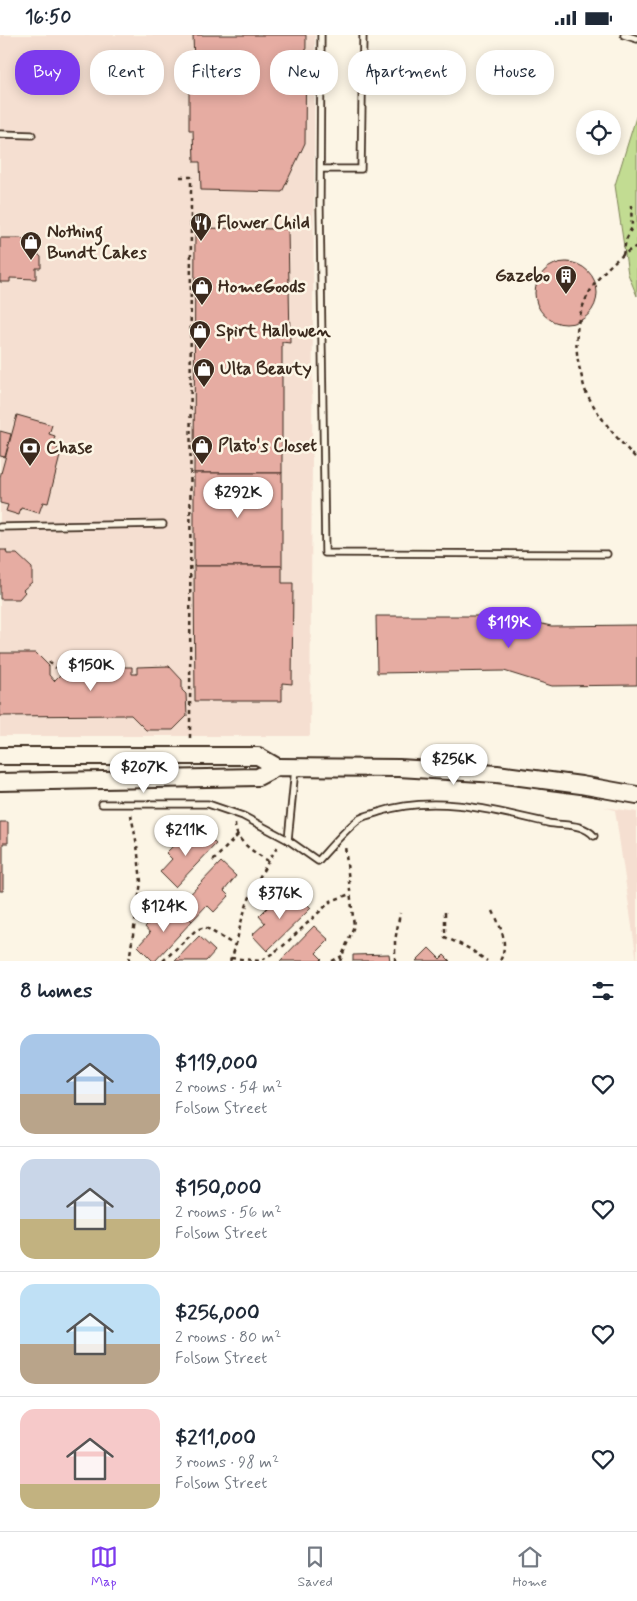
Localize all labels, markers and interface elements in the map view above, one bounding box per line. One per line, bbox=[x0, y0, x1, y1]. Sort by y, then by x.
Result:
text: 16:50 bbox=[25, 5, 71, 30]
chip: Buy bbox=[15, 50, 80, 95]
chip: Rent bbox=[90, 50, 164, 95]
chip: Filters bbox=[174, 50, 260, 95]
chip: New bbox=[270, 50, 338, 95]
chip: Apartment bbox=[348, 50, 466, 95]
chip: House bbox=[476, 50, 554, 95]
map controls bbox=[576, 110, 621, 155]
button: locate bbox=[576, 110, 621, 155]
restaurant icon: Flower Child bbox=[189, 211, 213, 242]
place label: Flower Child bbox=[217, 211, 310, 235]
place label: Nothing Bundt Cakes bbox=[47, 220, 147, 265]
shop icon: Nothing Bundt Cakes bbox=[19, 230, 43, 261]
place label: Gazebo bbox=[495, 264, 550, 288]
building icon: Gazebo bbox=[554, 264, 578, 295]
shop icon: HomeGoods bbox=[190, 275, 214, 306]
place label: HomeGoods bbox=[218, 275, 306, 299]
shop icon: Spirt Hallowen bbox=[188, 319, 212, 350]
place label: Spirt Hallowen bbox=[216, 319, 332, 343]
shop icon: Ulta Beauty bbox=[192, 357, 216, 388]
place label: Ulta Beauty bbox=[220, 357, 312, 381]
shop icon: Plato's Closet bbox=[190, 434, 214, 465]
place label: Plato's Closet bbox=[218, 434, 317, 458]
bank icon: Chase bbox=[18, 436, 42, 467]
place label: Chase bbox=[46, 436, 93, 460]
pin: $292K bbox=[203, 477, 273, 519]
text: $292K bbox=[214, 482, 262, 503]
pin: $119K bbox=[474, 607, 544, 649]
text: $119K bbox=[487, 612, 531, 633]
pin: $150K bbox=[56, 649, 126, 692]
text: $150K bbox=[68, 655, 114, 676]
pin: $256K bbox=[419, 743, 489, 786]
text: $256K bbox=[432, 749, 476, 770]
pin: $207K bbox=[109, 751, 179, 794]
text: $207K bbox=[121, 757, 167, 778]
pin: $211K bbox=[151, 815, 221, 857]
text: $211K bbox=[165, 820, 207, 841]
pin: $376K bbox=[245, 877, 315, 920]
text: $376K bbox=[258, 883, 302, 904]
pin: $124K bbox=[129, 891, 199, 933]
text: $124K bbox=[141, 896, 187, 917]
text: 8 homes bbox=[20, 977, 92, 1005]
icon: filters bbox=[589, 977, 617, 1005]
text: $119,000 bbox=[175, 1049, 258, 1077]
icon: home bbox=[60, 1054, 120, 1114]
icon: heart bbox=[589, 1070, 617, 1098]
text: 2 rooms · 54 m² bbox=[175, 1077, 282, 1098]
text: Folsom Street bbox=[175, 1098, 267, 1119]
text: $150,000 bbox=[175, 1174, 261, 1202]
icon: home bbox=[60, 1179, 120, 1239]
icon: heart bbox=[589, 1195, 617, 1223]
text: 2 rooms · 56 m² bbox=[175, 1202, 282, 1223]
text: Folsom Street bbox=[175, 1223, 267, 1244]
text: $256,000 bbox=[175, 1299, 260, 1327]
icon: home bbox=[60, 1304, 120, 1364]
icon: heart bbox=[589, 1320, 617, 1348]
text: 2 rooms · 80 m² bbox=[175, 1327, 281, 1348]
text: Folsom Street bbox=[175, 1348, 267, 1369]
text: $211,000 bbox=[175, 1424, 256, 1452]
icon: home bbox=[60, 1429, 120, 1489]
icon: heart bbox=[589, 1445, 617, 1473]
text: 3 rooms · 98 m² bbox=[175, 1452, 279, 1473]
text: Folsom Street bbox=[175, 1473, 267, 1494]
tab: Map bbox=[90, 1543, 118, 1591]
tab: Saved bbox=[297, 1543, 333, 1591]
tab: Home bbox=[512, 1543, 547, 1591]

